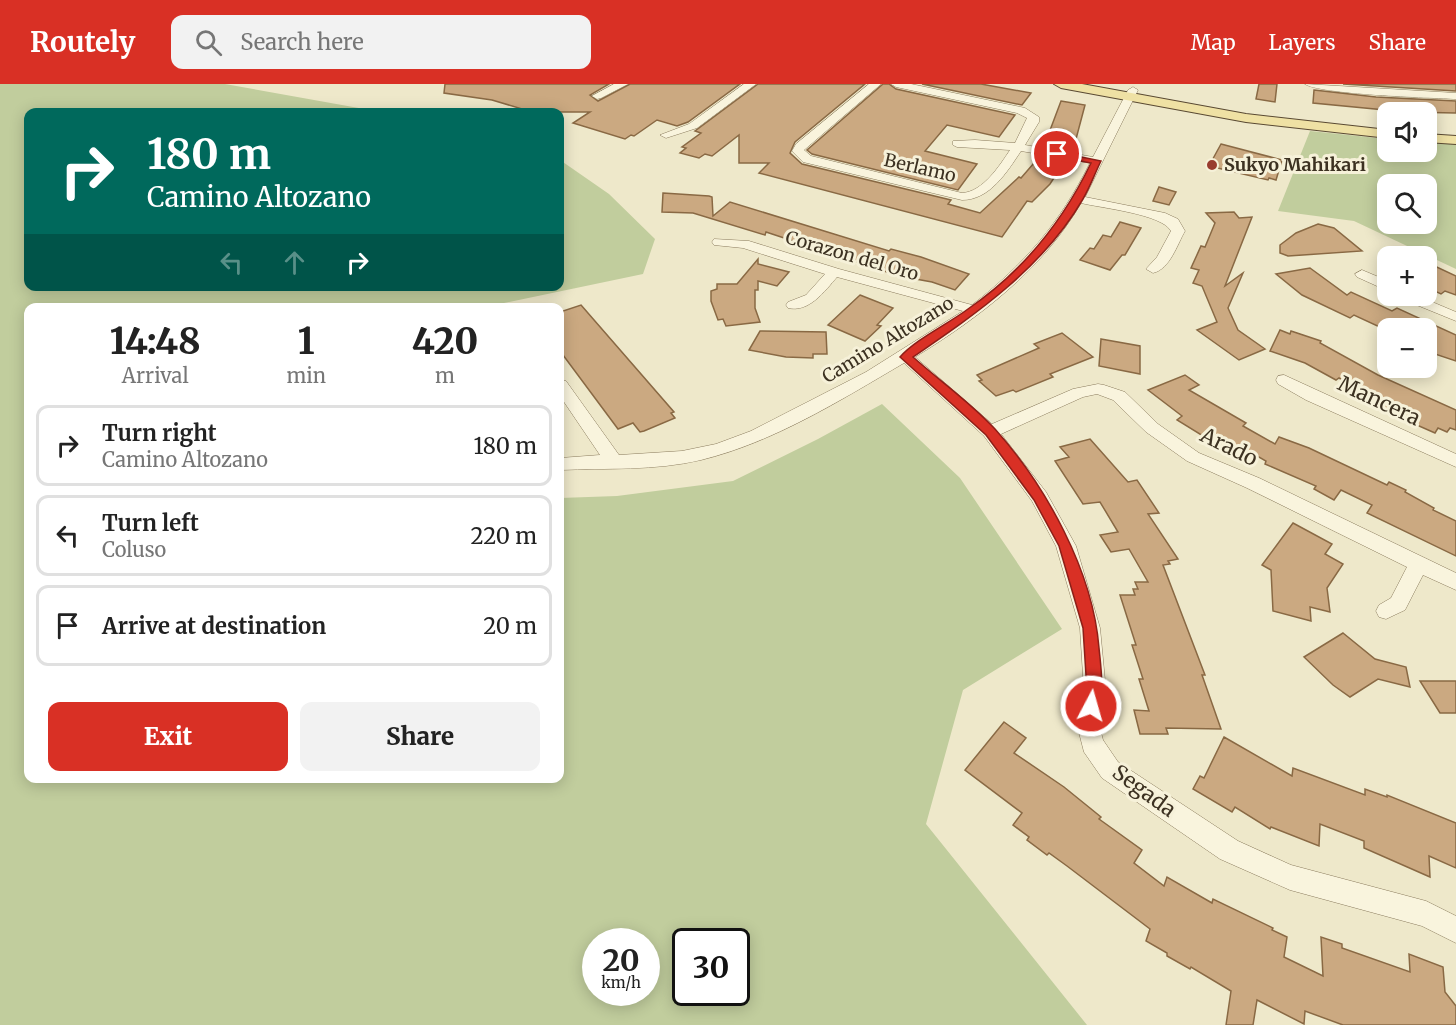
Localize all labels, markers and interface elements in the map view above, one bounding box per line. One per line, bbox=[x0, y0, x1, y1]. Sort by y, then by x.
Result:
search box bbox=[171, 15, 591, 69]
text: Routely bbox=[30, 24, 135, 60]
icon: search bbox=[192, 26, 225, 59]
text: Search here bbox=[240, 28, 364, 56]
text: Map bbox=[1191, 29, 1236, 56]
text: Layers bbox=[1269, 29, 1336, 56]
text: Share bbox=[1369, 29, 1426, 56]
map controls bbox=[1377, 102, 1437, 378]
button: sound bbox=[1377, 102, 1437, 162]
text: 180 m bbox=[147, 128, 271, 180]
pin bbox=[1031, 128, 1082, 179]
icon: right bbox=[48, 132, 126, 210]
icon: arrive bbox=[1040, 137, 1073, 170]
street label: Berlamo bbox=[882, 148, 958, 187]
place label: Sukyo Mahikari bbox=[1224, 153, 1366, 176]
marker: Sukyo Mahikari bbox=[1205, 158, 1219, 172]
button: search bbox=[1377, 174, 1437, 234]
text: Camino Altozano bbox=[147, 180, 371, 214]
street label: Corazon del Oro bbox=[783, 226, 921, 285]
icon: left bbox=[215, 246, 248, 279]
icon: ahead bbox=[278, 246, 311, 279]
icon: right bbox=[341, 246, 374, 279]
button: + bbox=[1377, 246, 1437, 306]
street label: Camino Altozano bbox=[818, 291, 958, 388]
button: − bbox=[1377, 318, 1437, 378]
text: 14:48 bbox=[110, 319, 201, 364]
text: 1 bbox=[298, 319, 315, 364]
text: 420 bbox=[412, 319, 478, 364]
text: Arrival bbox=[122, 363, 189, 388]
text: min bbox=[286, 363, 326, 388]
text: m bbox=[435, 363, 455, 388]
street label: Mancera bbox=[1334, 370, 1425, 431]
text: Turn right bbox=[102, 419, 216, 447]
street label: Arado bbox=[1195, 421, 1262, 472]
icon: right bbox=[51, 429, 84, 462]
text: 180 m bbox=[473, 432, 537, 460]
text: Camino Altozano bbox=[102, 447, 268, 472]
text: Turn left bbox=[102, 509, 199, 537]
icon: left bbox=[51, 519, 84, 552]
text: 220 m bbox=[470, 522, 537, 550]
text: Coluso bbox=[102, 537, 166, 562]
icon: arrive bbox=[51, 609, 84, 642]
text: Arrive at destination bbox=[102, 612, 326, 640]
text: 20 m bbox=[483, 612, 537, 640]
position arrow bbox=[1059, 674, 1123, 738]
button: Exit bbox=[48, 702, 288, 771]
button: Share bbox=[300, 702, 540, 771]
street label: Segada bbox=[1107, 759, 1181, 823]
speed limit sign: 30 bbox=[672, 928, 750, 1006]
text: 20 bbox=[602, 941, 640, 979]
text: km/h bbox=[601, 973, 641, 992]

